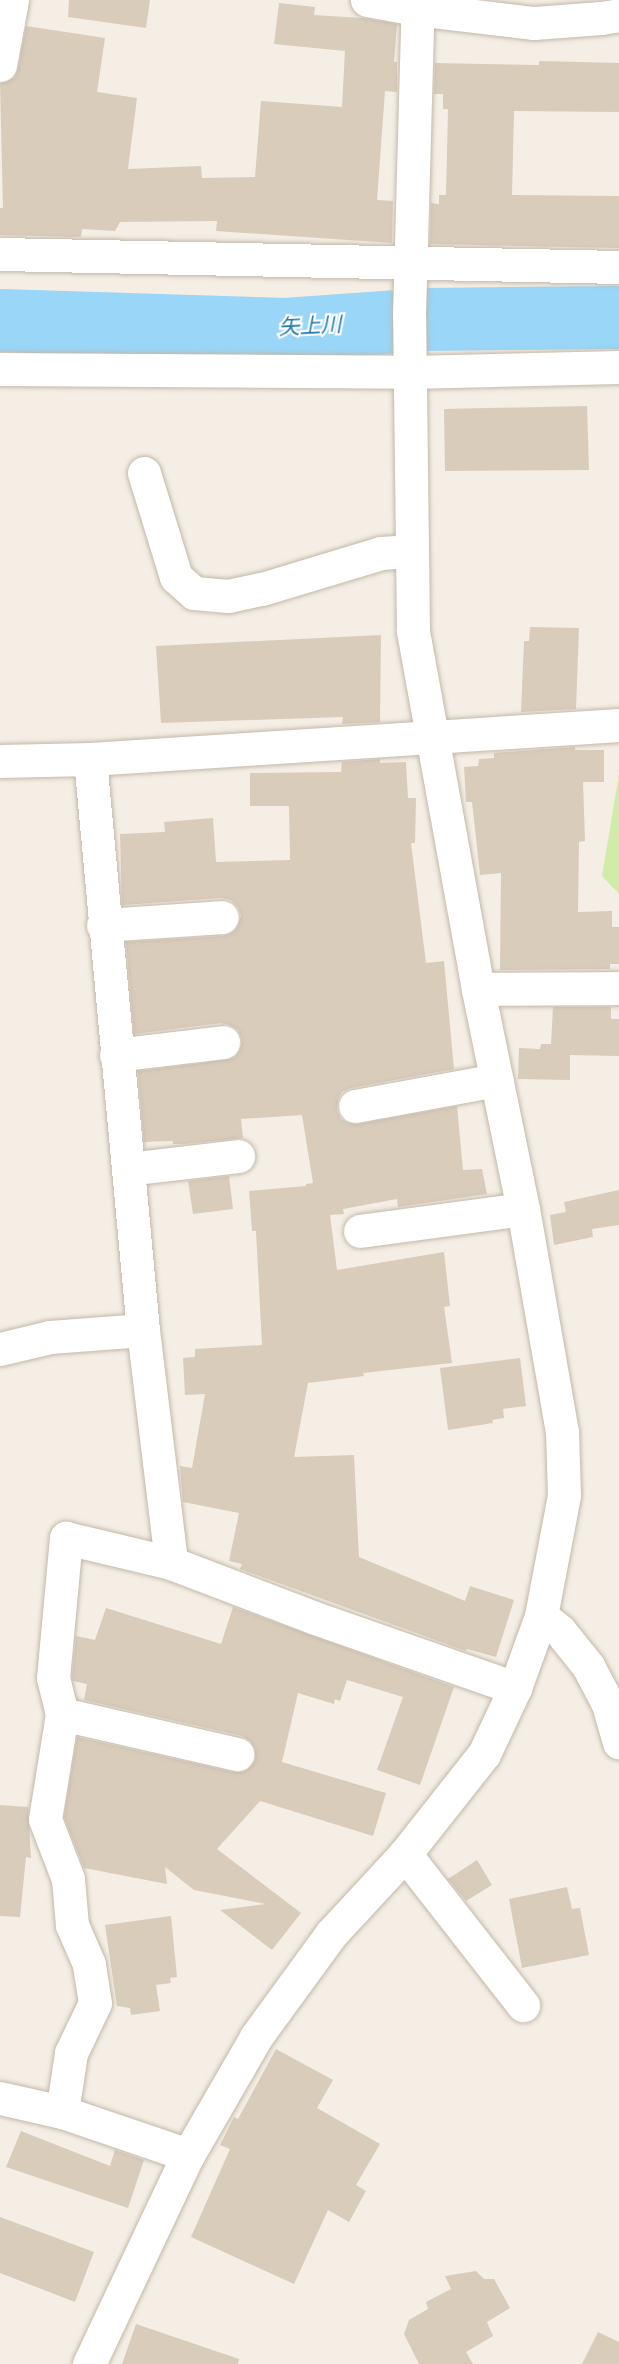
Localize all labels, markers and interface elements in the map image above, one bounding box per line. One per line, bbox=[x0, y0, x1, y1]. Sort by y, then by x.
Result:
water label: 矢上川 bbox=[278, 312, 342, 340]

